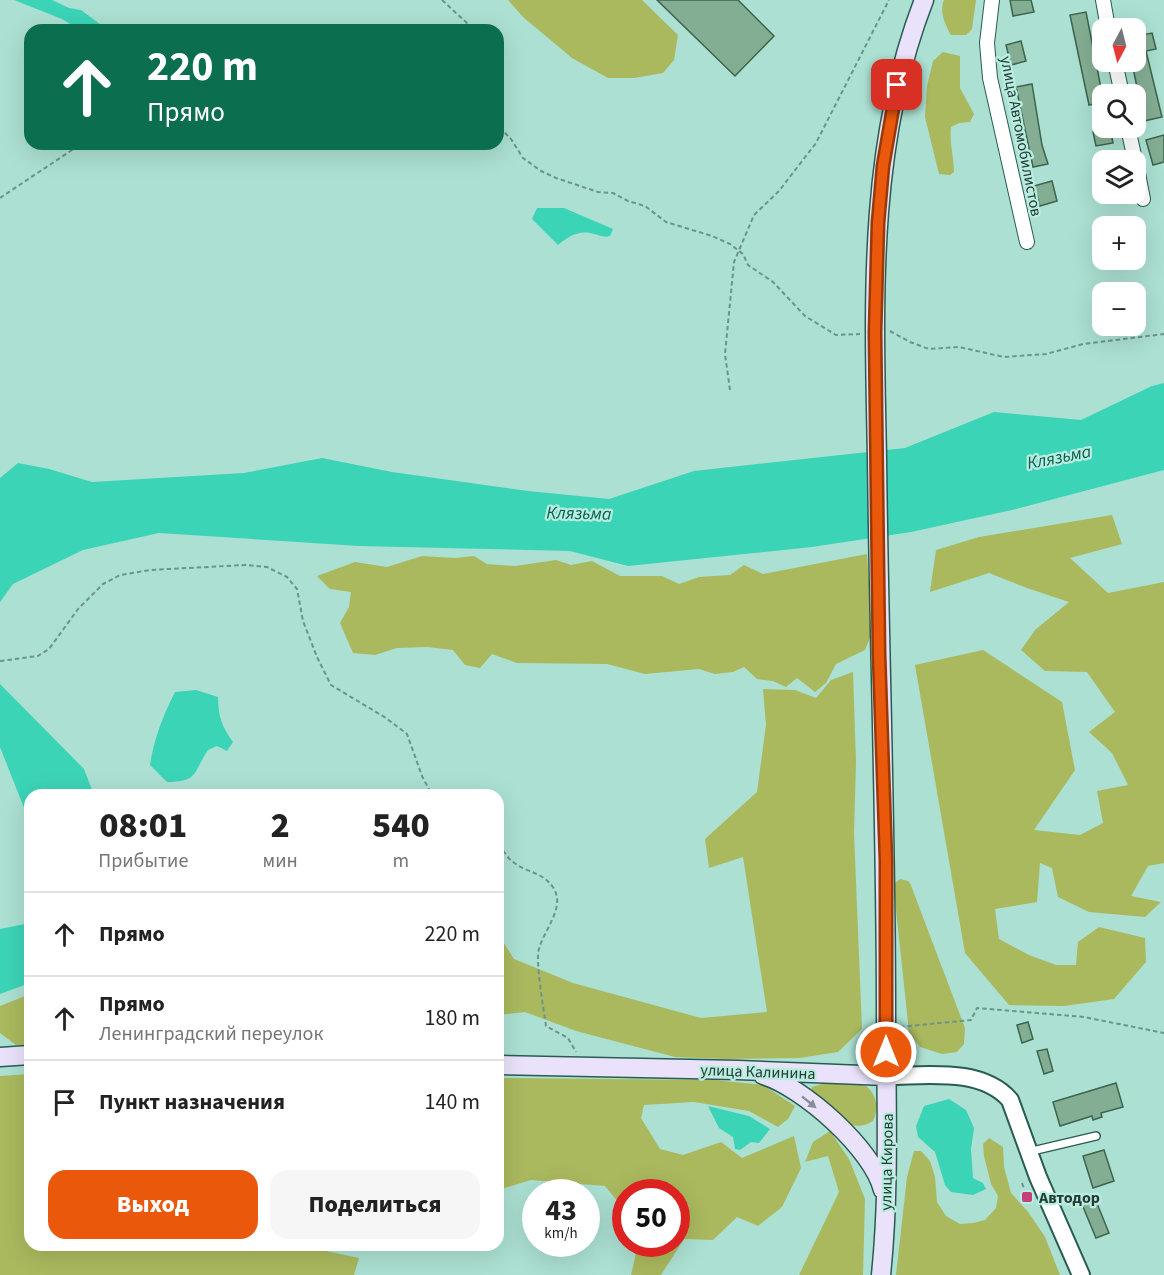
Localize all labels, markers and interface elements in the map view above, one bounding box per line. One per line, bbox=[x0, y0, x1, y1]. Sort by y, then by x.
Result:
north arrow bbox=[1092, 18, 1146, 72]
map controls bbox=[1092, 18, 1146, 336]
text: 220 m bbox=[147, 37, 258, 97]
icon: ahead bbox=[48, 48, 126, 126]
street label: улица Автомобилистов bbox=[995, 54, 1047, 218]
pin bbox=[871, 59, 922, 110]
icon: arrive bbox=[880, 68, 913, 101]
button: search bbox=[1092, 84, 1146, 138]
text: Прямо bbox=[147, 93, 225, 132]
button: layers bbox=[1092, 150, 1146, 204]
button: + bbox=[1092, 216, 1146, 270]
button: − bbox=[1092, 282, 1146, 336]
water label: Клязьма bbox=[1025, 439, 1094, 476]
water label: Клязьма bbox=[546, 500, 612, 527]
text: 08:01 bbox=[99, 800, 187, 851]
text: 2 bbox=[271, 800, 290, 851]
text: 540 bbox=[372, 800, 430, 851]
text: Прибытие bbox=[98, 847, 188, 875]
text: мин bbox=[263, 847, 298, 875]
text: m bbox=[393, 847, 409, 875]
icon: ahead bbox=[48, 918, 81, 951]
text: Прямо bbox=[99, 918, 165, 950]
text: 220 m bbox=[425, 918, 480, 950]
text: Прямо bbox=[99, 988, 165, 1020]
icon: ahead bbox=[48, 1002, 81, 1035]
text: 180 m bbox=[425, 1002, 480, 1034]
text: Ленинградский переулок bbox=[99, 1020, 323, 1048]
position arrow bbox=[854, 1020, 918, 1084]
street label: улица Калинина bbox=[700, 1059, 816, 1085]
icon: arrive bbox=[48, 1086, 81, 1119]
text: Пункт назначения bbox=[99, 1086, 285, 1118]
text: 140 m bbox=[425, 1086, 480, 1118]
one-way arrow bbox=[802, 1095, 817, 1107]
street label: улица Кирова bbox=[875, 1113, 899, 1211]
button: Выход bbox=[48, 1170, 258, 1239]
button: Поделиться bbox=[270, 1170, 480, 1239]
speed limit sign: 50 bbox=[612, 1179, 690, 1257]
place label: Автодор bbox=[1038, 1187, 1100, 1209]
text: 43 bbox=[545, 1189, 577, 1232]
marker: Автодор bbox=[1020, 1190, 1034, 1204]
text: km/h bbox=[544, 1223, 578, 1244]

